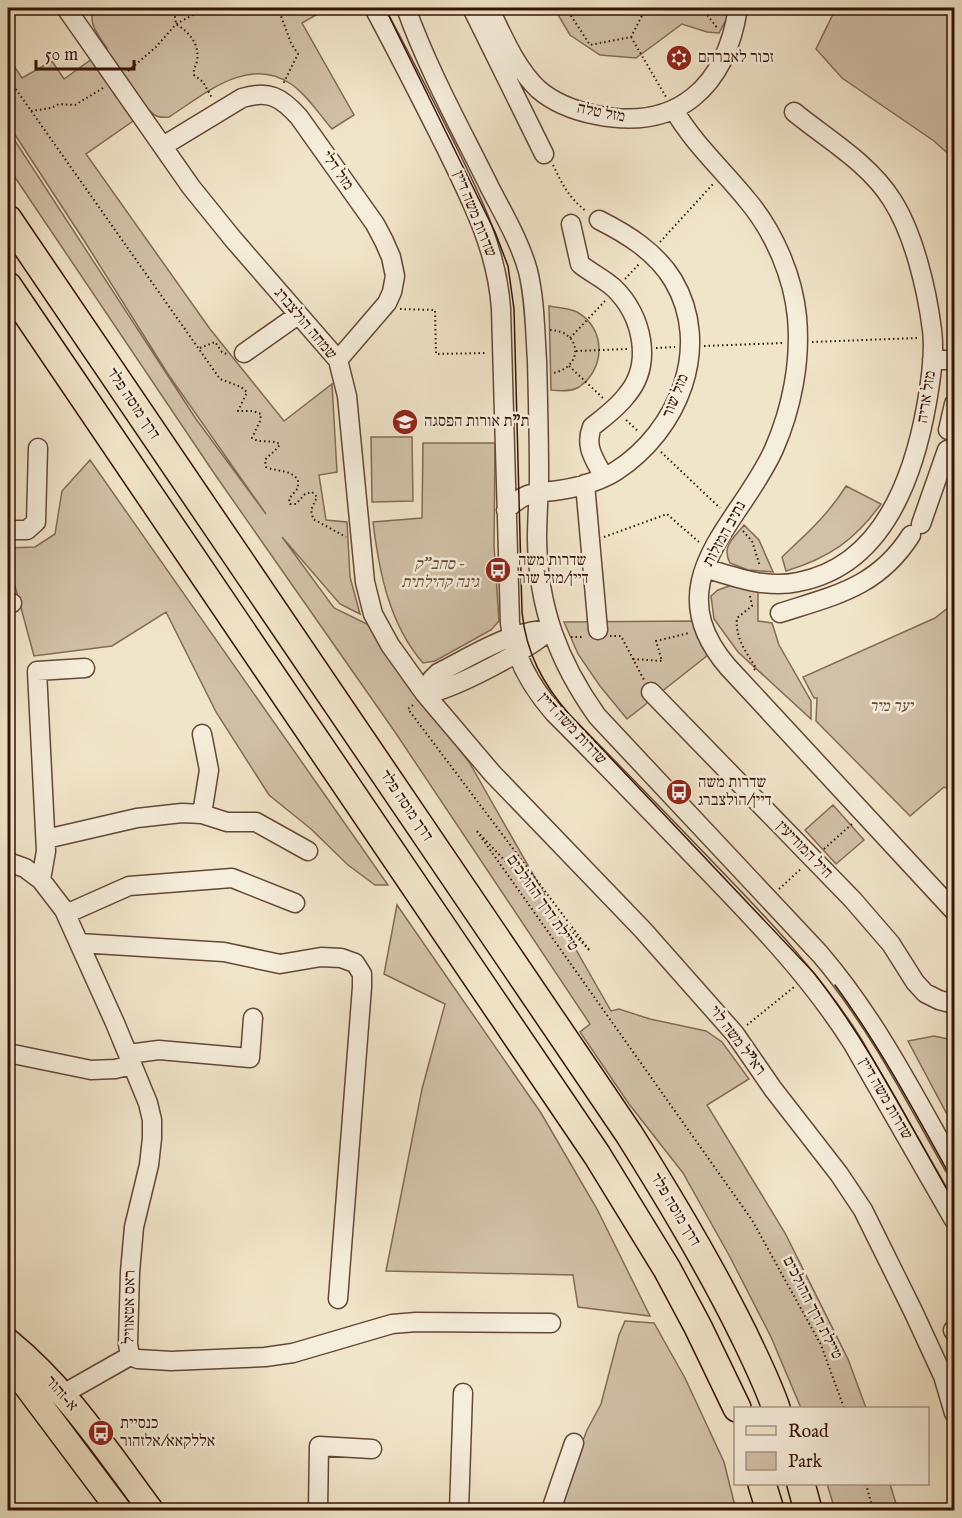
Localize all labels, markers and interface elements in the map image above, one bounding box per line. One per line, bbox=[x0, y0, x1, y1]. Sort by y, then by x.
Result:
scale bar bbox=[36, 33, 134, 71]
synagogue icon: זכור לאברהם bbox=[664, 43, 694, 73]
text: 50 m bbox=[45, 44, 78, 67]
place label: זכור לאברהם bbox=[698, 48, 774, 68]
street label: מזל טלה bbox=[575, 99, 627, 127]
street label: מזל דלי bbox=[316, 148, 358, 194]
street label: שדרות משה דיין bbox=[448, 168, 500, 260]
street label: שמחה הולצברג bbox=[269, 284, 341, 364]
street label: דרך מוסה פלד bbox=[102, 364, 164, 444]
street label: מזל אריה bbox=[913, 369, 941, 425]
street label: מזל שור bbox=[658, 371, 694, 421]
school or university icon: ת"ת אורות הפסגה bbox=[390, 407, 420, 437]
place label: ת"ת אורות הפסגה bbox=[424, 412, 530, 432]
street label: נתיב המזלות bbox=[699, 498, 751, 570]
place label: שדרות משה דיין/מזל שור bbox=[518, 551, 589, 589]
park label: סחב"ק - גינה קהילתית bbox=[401, 555, 480, 593]
bus stop icon: שדרות משה דיין/מזל שור bbox=[483, 555, 513, 585]
street label: שדרות משה דיין bbox=[534, 689, 611, 769]
park label: יער מיר bbox=[869, 697, 914, 717]
street label: דרך מוסה פלד bbox=[375, 766, 437, 846]
place label: שדרות משה דיין/הולצברג bbox=[698, 773, 772, 811]
bus stop icon: שדרות משה דיין/הולצברג bbox=[664, 777, 694, 807]
street label: חיל המודיעין bbox=[771, 817, 837, 883]
street label: טיילת דרך ההולכים bbox=[501, 851, 583, 955]
street label: רא"ל משה לוי bbox=[704, 1002, 770, 1080]
street label: שדרות משה דיין bbox=[854, 1054, 917, 1144]
street label: דרך מוסה פלד bbox=[645, 1170, 705, 1250]
street label: טיילת דרך ההולכים bbox=[777, 1253, 847, 1363]
street label: ראס אטאוויל bbox=[119, 1270, 141, 1344]
street label: א-זהור bbox=[40, 1372, 82, 1416]
legend bbox=[734, 1407, 929, 1485]
place label: כנסיית אללקאא/אלזהור bbox=[120, 1414, 215, 1452]
bus stop icon: כנסיית אללקאא/אלזהור bbox=[86, 1418, 116, 1448]
text: Road bbox=[788, 1421, 829, 1444]
text: Park bbox=[788, 1451, 823, 1474]

